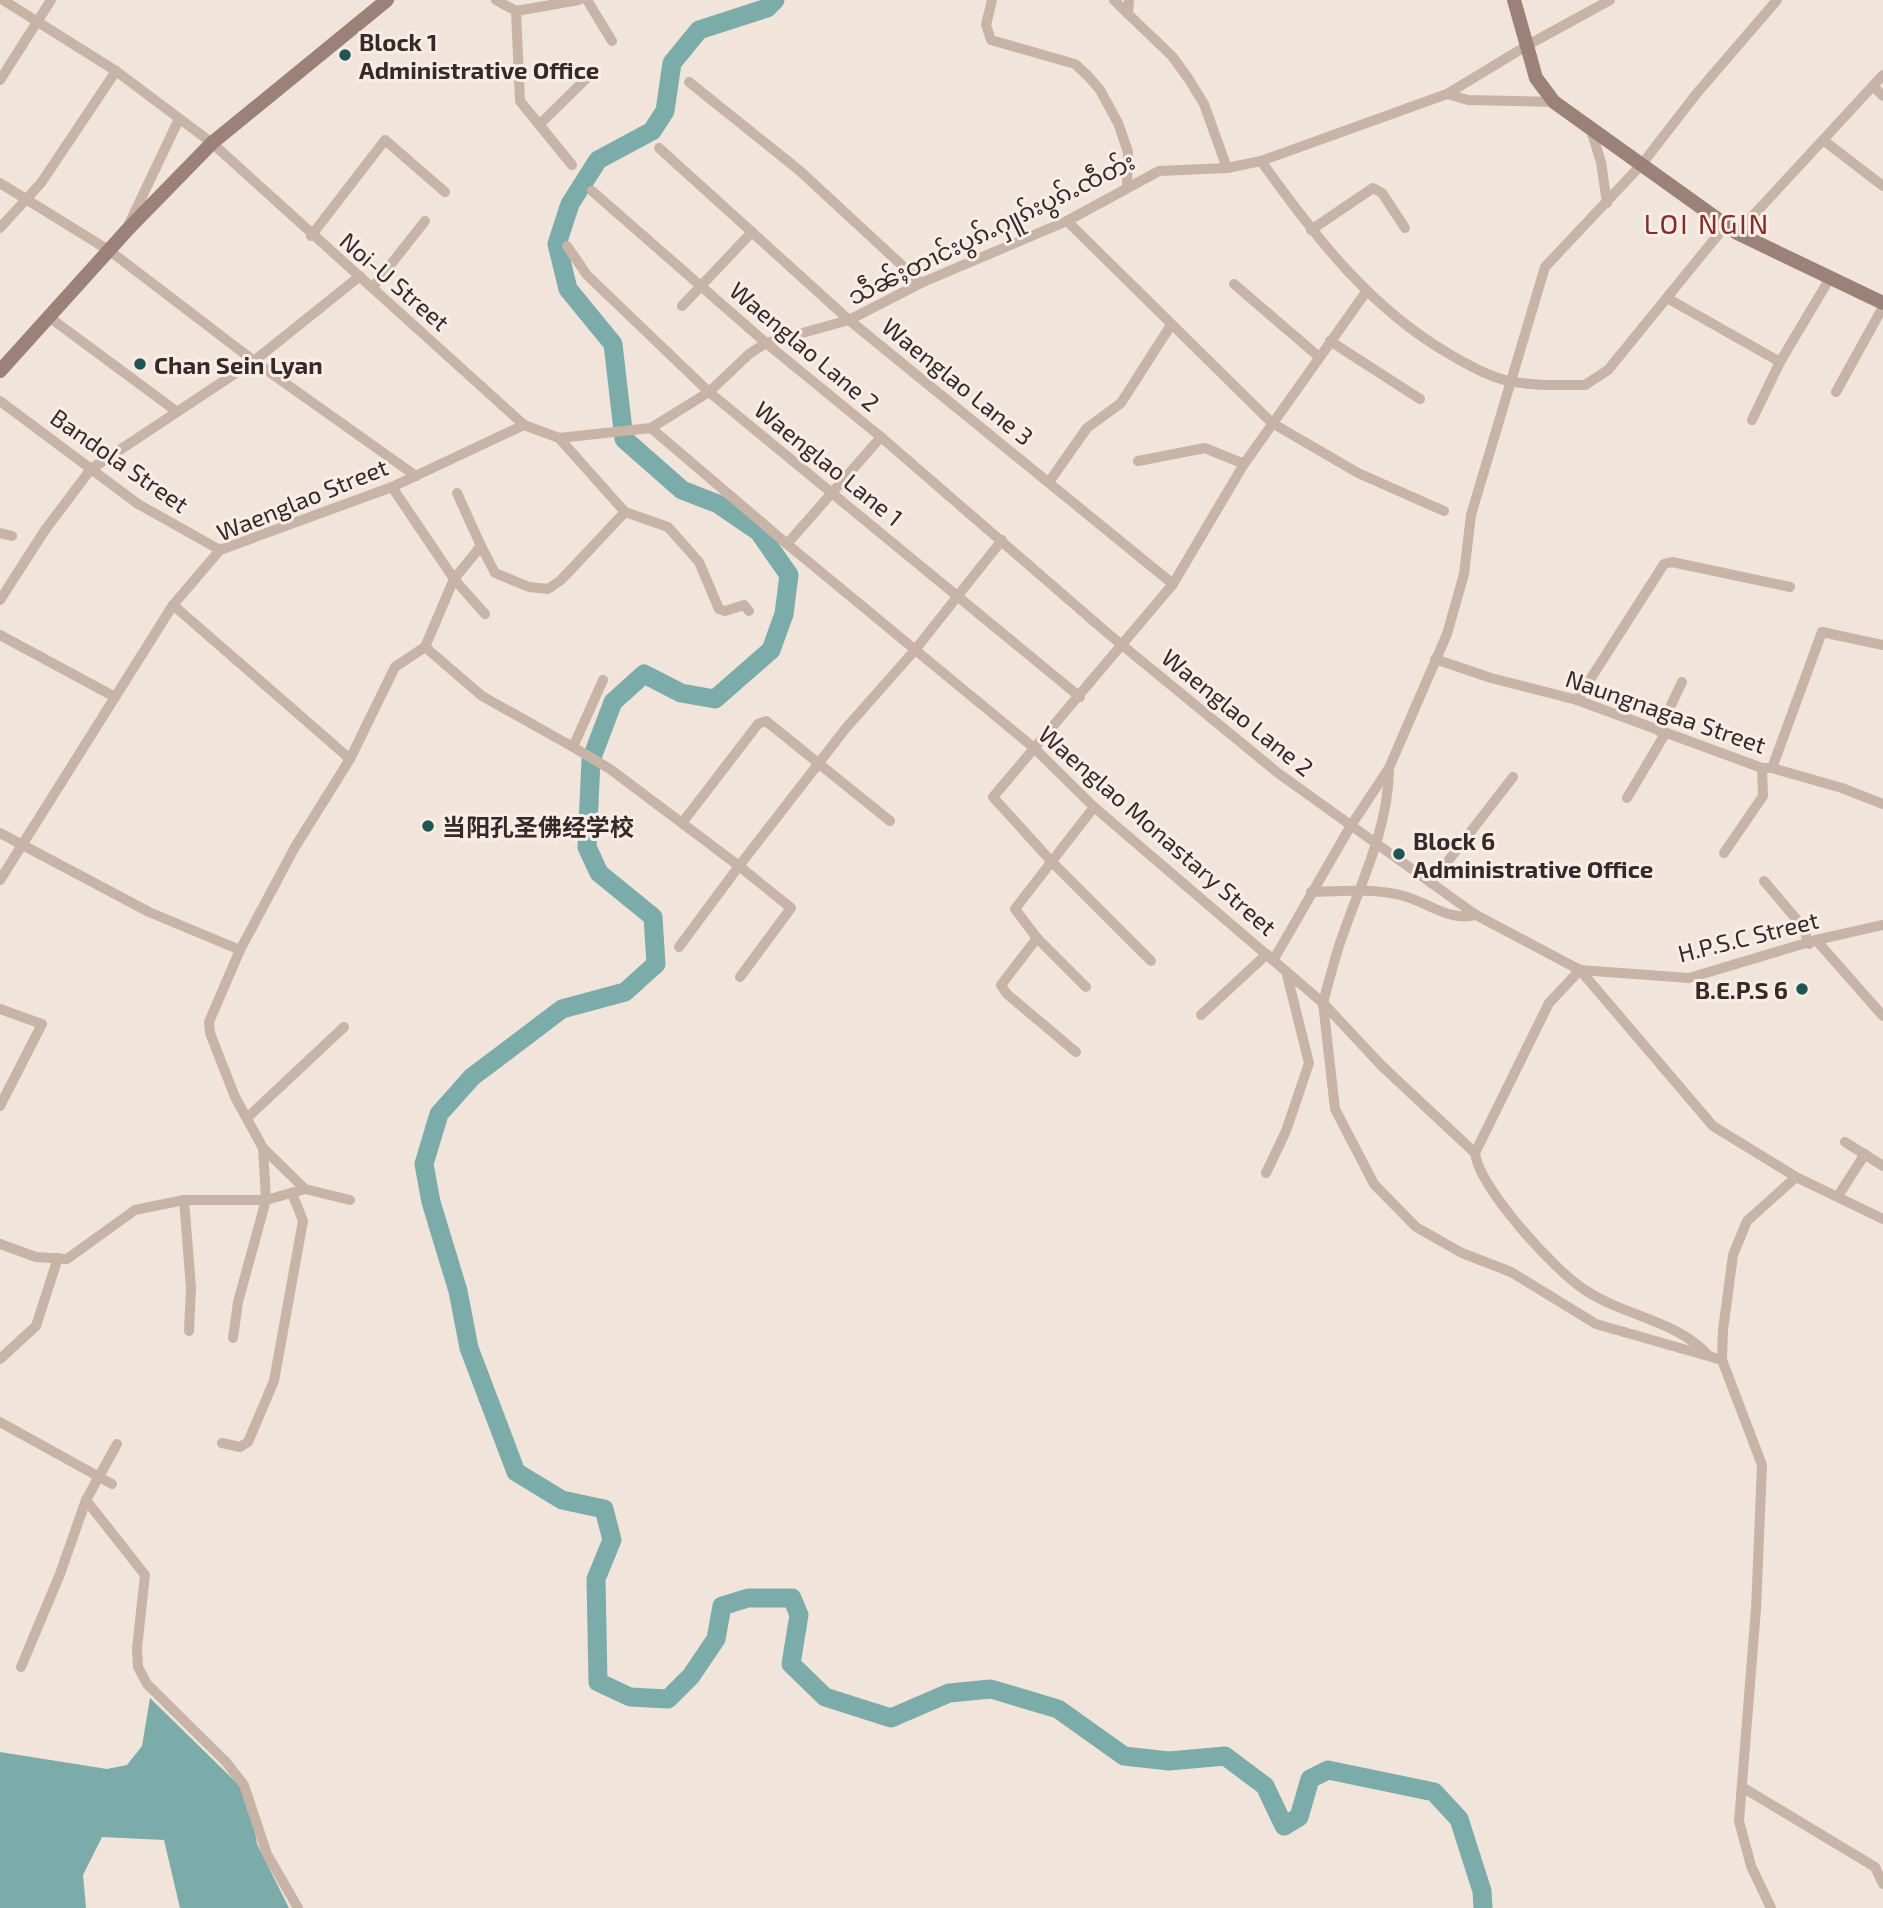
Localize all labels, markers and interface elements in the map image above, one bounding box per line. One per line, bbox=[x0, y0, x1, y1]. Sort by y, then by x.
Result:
place label: Block 1 Administrative Office bbox=[359, 27, 599, 84]
marker: Block 1 Administrative Office bbox=[337, 47, 353, 63]
street label: သဵၼ်ႈတၢင်းပွၵ်ႉႁူၵ်းပွၵ်ႉၸဵတ်း bbox=[843, 146, 1142, 316]
district label: LOI NGIN bbox=[1644, 206, 1770, 240]
street label: Noi-U Street bbox=[334, 226, 456, 336]
street label: Waenglao Lane 2 bbox=[724, 275, 886, 417]
street label: Waenglao Lane 3 bbox=[877, 311, 1039, 451]
place label: Chan Sein Lyan bbox=[154, 350, 323, 379]
marker: Chan Sein Lyan bbox=[132, 356, 148, 372]
street label: Waenglao Lane 1 bbox=[749, 394, 909, 532]
street label: Bandola Street bbox=[45, 402, 195, 518]
street label: Waenglao Street bbox=[212, 451, 392, 547]
street label: Waenglao Lane 2 bbox=[1156, 642, 1320, 782]
street label: Naungnagaa Street bbox=[1562, 663, 1770, 759]
street label: Waenglao Monastary Street bbox=[1033, 719, 1283, 941]
place label: 当阳孔圣佛经学校 bbox=[442, 812, 634, 841]
marker: 当阳孔圣佛经学校 bbox=[420, 818, 436, 834]
place label: Block 6 Administrative Office bbox=[1413, 826, 1653, 883]
marker: Block 6 Administrative Office bbox=[1391, 846, 1407, 862]
street label: H.P.S.C Street bbox=[1675, 905, 1821, 967]
place label: B.E.P.S 6 bbox=[1695, 975, 1788, 1004]
marker: B.E.P.S 6 bbox=[1794, 981, 1810, 997]

